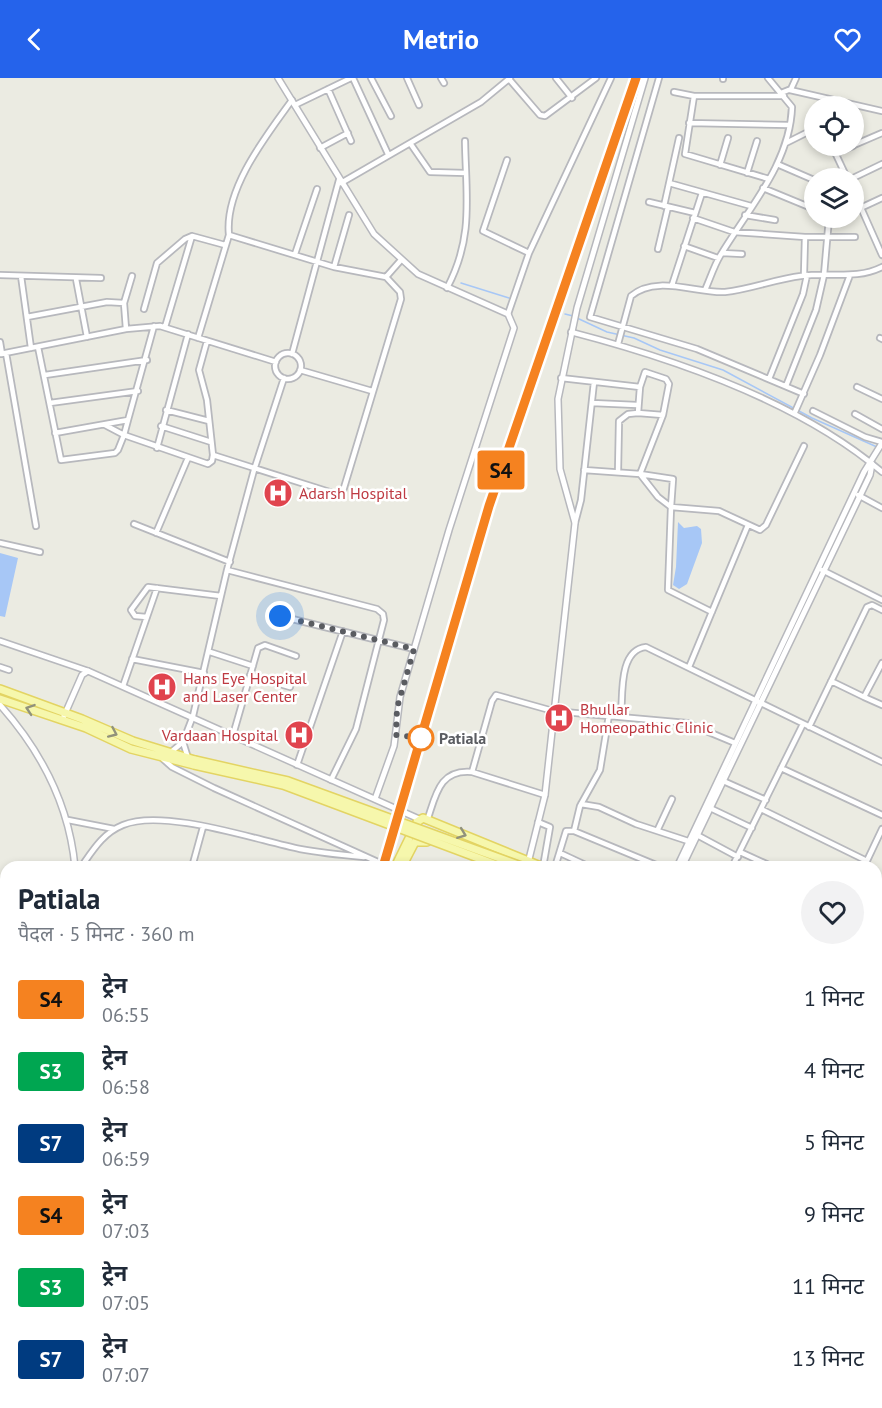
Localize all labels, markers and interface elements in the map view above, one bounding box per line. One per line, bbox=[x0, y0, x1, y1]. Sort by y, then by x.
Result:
text: Metrio bbox=[403, 22, 479, 56]
icon: back bbox=[18, 23, 51, 56]
icon: heart bbox=[831, 23, 864, 56]
map controls bbox=[804, 96, 864, 228]
button: locate bbox=[804, 96, 864, 156]
button: layers bbox=[804, 168, 864, 228]
line badge: S4 bbox=[474, 450, 528, 490]
text: S4 bbox=[489, 457, 513, 484]
hospital icon: Adarsh Hospital bbox=[262, 477, 294, 509]
place label: Adarsh Hospital bbox=[299, 483, 407, 503]
your location bbox=[265, 601, 295, 631]
place label: Hans Eye Hospital and Laser Center bbox=[183, 668, 307, 706]
hospital icon: Hans Eye Hospital and Laser Center bbox=[146, 671, 178, 703]
place label: Bhullar Homeopathic Clinic bbox=[580, 699, 713, 737]
hospital icon: Bhullar Homeopathic Clinic bbox=[543, 702, 575, 734]
one-way arrow bbox=[25, 704, 36, 717]
hospital icon: Vardaan Hospital bbox=[283, 719, 315, 751]
one-way arrow bbox=[107, 725, 118, 737]
place label: Vardaan Hospital bbox=[161, 725, 278, 745]
marker: Patiala bbox=[408, 725, 434, 751]
place label: Patiala bbox=[439, 728, 486, 748]
one-way arrow bbox=[456, 826, 467, 839]
text: Patiala bbox=[18, 880, 100, 917]
button: heart bbox=[801, 881, 864, 944]
text: पैदल · 5 मिनट · 360 m bbox=[18, 921, 194, 947]
text: ट्रेन bbox=[102, 971, 127, 999]
text: 1 मिनट bbox=[804, 984, 864, 1012]
text: S4 bbox=[39, 986, 63, 1013]
text: 06:55 bbox=[102, 1002, 150, 1028]
text: ट्रेन bbox=[102, 1043, 127, 1071]
text: 4 मिनट bbox=[804, 1056, 864, 1084]
text: S3 bbox=[39, 1058, 63, 1085]
text: 06:58 bbox=[102, 1074, 150, 1100]
text: ट्रेन bbox=[102, 1115, 127, 1143]
text: 5 मिनट bbox=[804, 1128, 864, 1156]
text: S7 bbox=[39, 1130, 63, 1157]
text: 06:59 bbox=[102, 1146, 150, 1172]
text: ट्रेन bbox=[102, 1187, 127, 1215]
text: 9 मिनट bbox=[804, 1200, 864, 1228]
text: S4 bbox=[39, 1202, 63, 1229]
text: 07:03 bbox=[102, 1218, 150, 1244]
text: ट्रेन bbox=[102, 1259, 127, 1287]
text: 11 मिनट bbox=[792, 1272, 864, 1300]
text: S3 bbox=[39, 1274, 63, 1301]
text: 07:05 bbox=[102, 1290, 150, 1316]
text: ट्रेन bbox=[102, 1331, 127, 1359]
text: 13 मिनट bbox=[792, 1344, 864, 1372]
text: S7 bbox=[39, 1346, 63, 1373]
text: 07:07 bbox=[102, 1362, 150, 1388]

